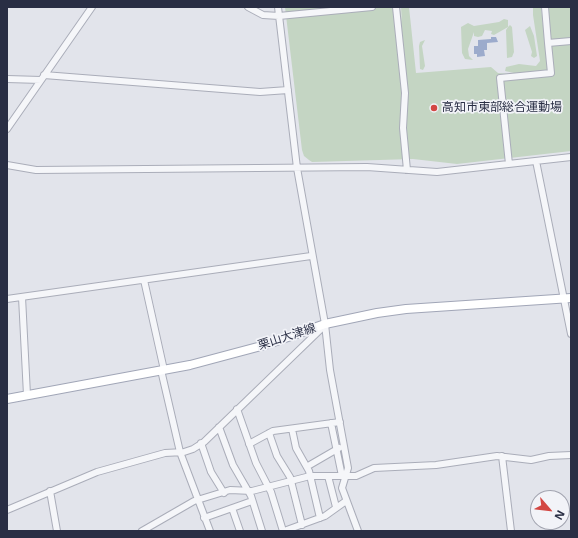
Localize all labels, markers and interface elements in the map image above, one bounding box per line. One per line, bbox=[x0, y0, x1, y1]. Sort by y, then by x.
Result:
place label: 高知市東部総合運動場 bbox=[442, 101, 562, 115]
marker: 高知市東部総合運動場 bbox=[429, 103, 439, 113]
street label: 栗山大津線 bbox=[256, 321, 318, 353]
north arrow bbox=[530, 490, 570, 530]
text: N bbox=[551, 508, 569, 523]

